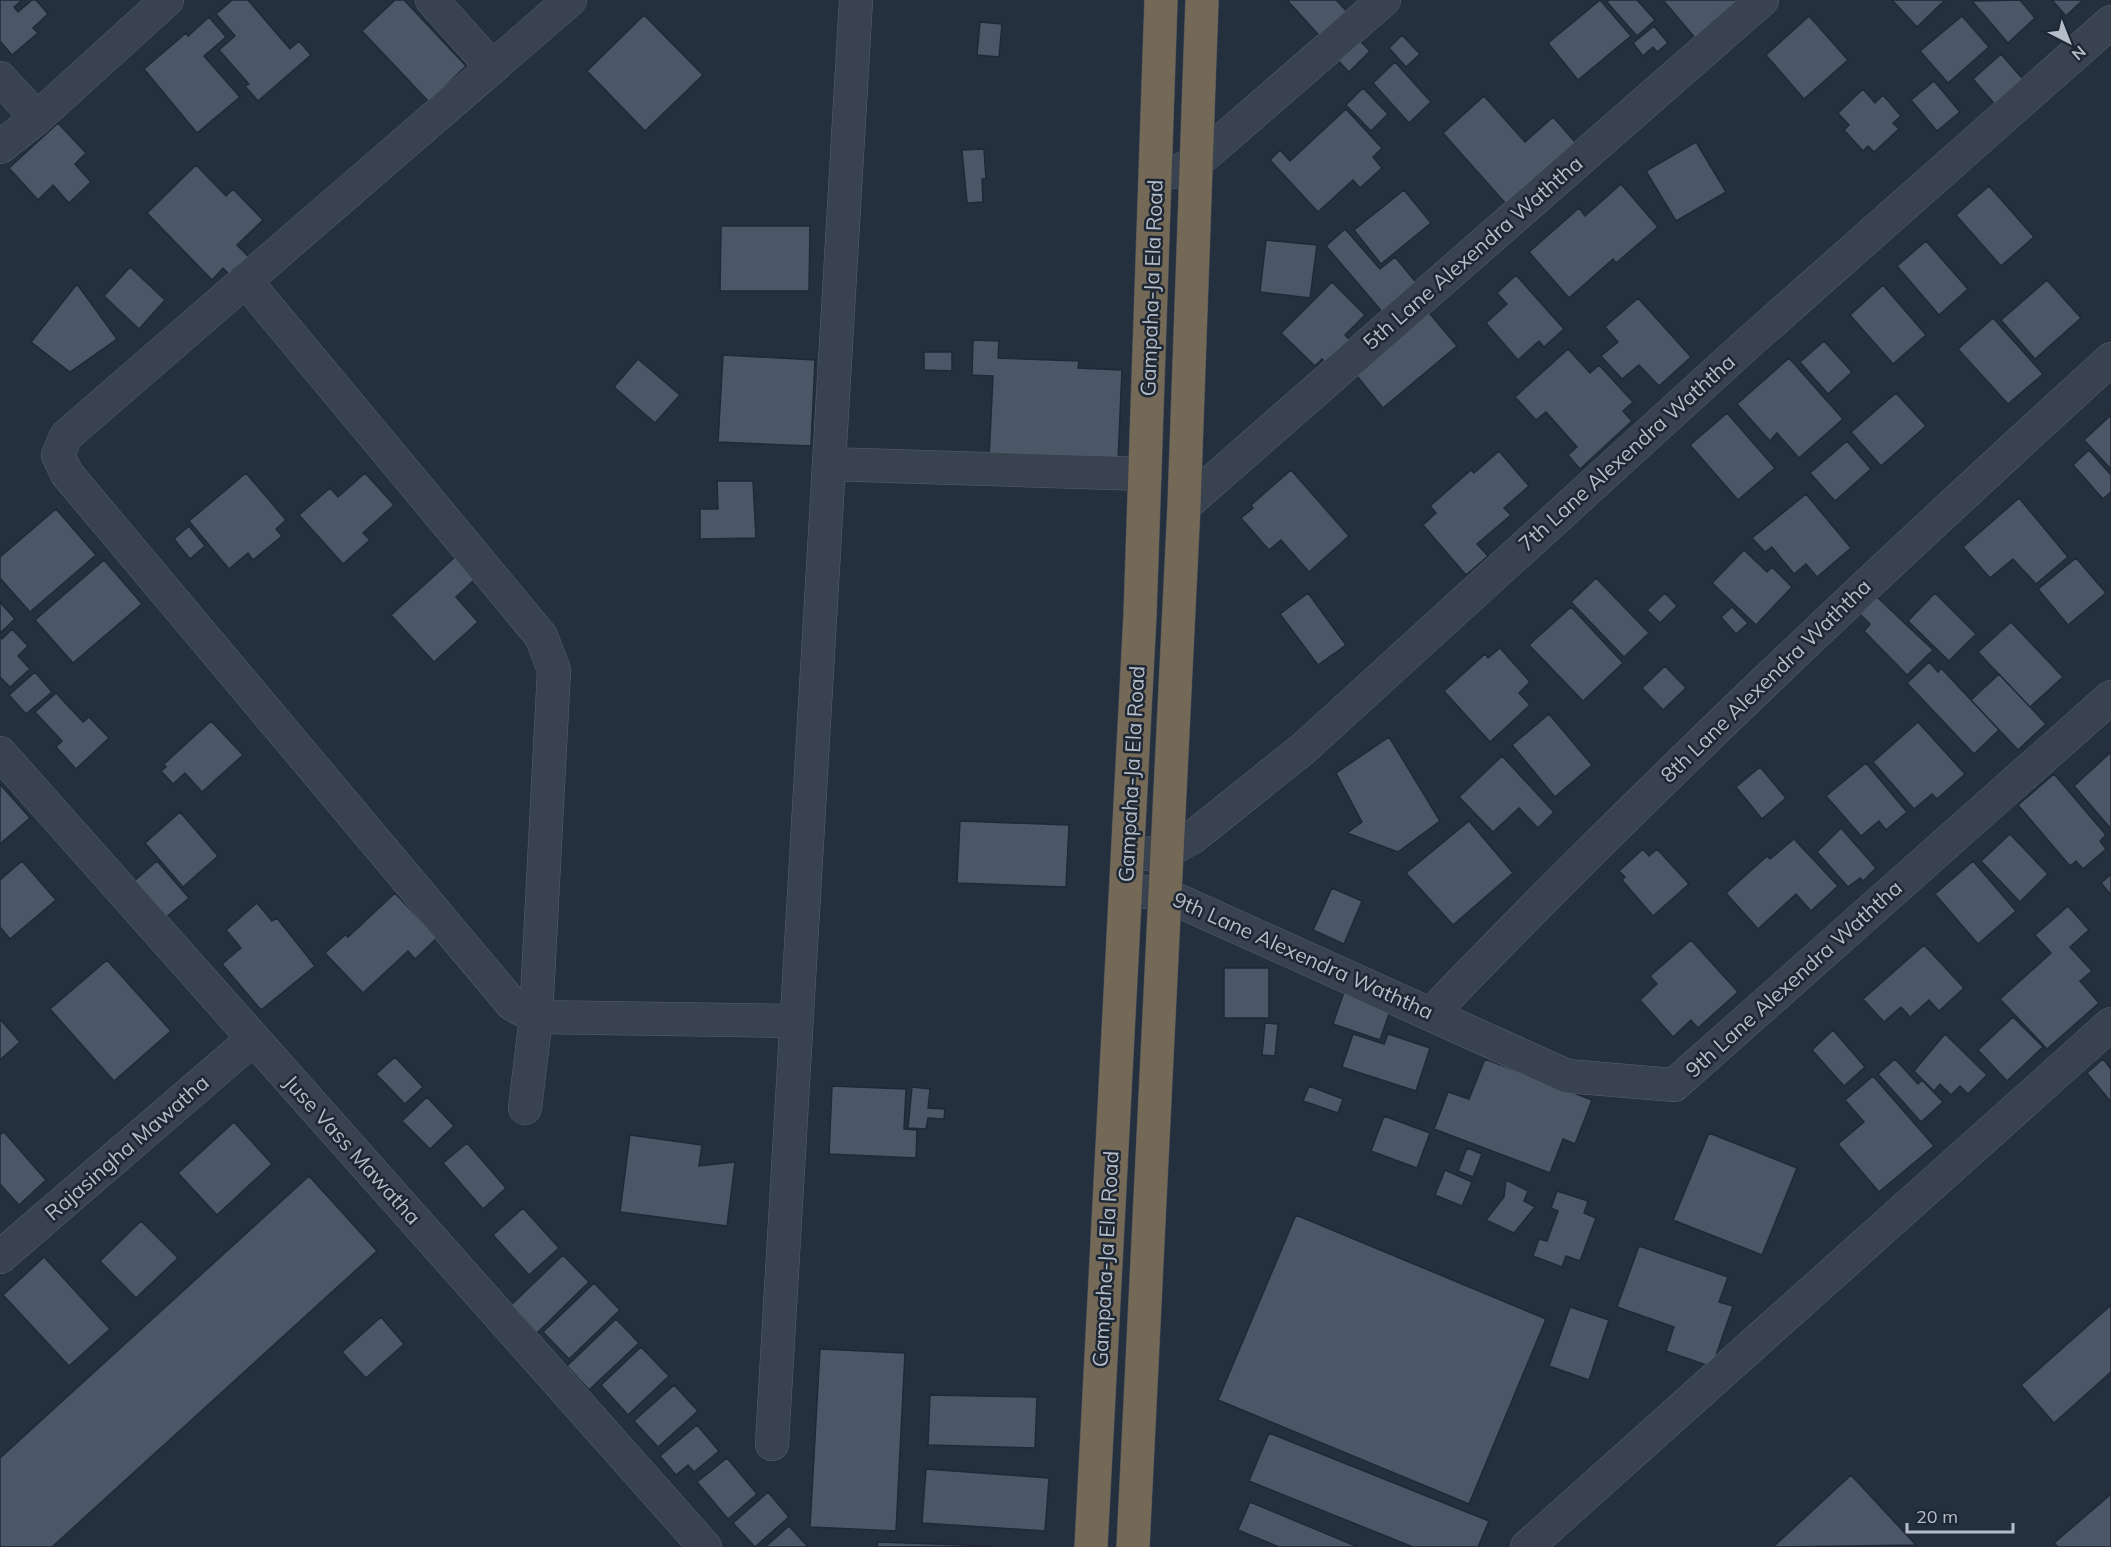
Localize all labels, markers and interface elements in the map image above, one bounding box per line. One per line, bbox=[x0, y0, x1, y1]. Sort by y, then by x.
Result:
north arrow bbox=[2039, 12, 2099, 72]
text: N bbox=[2068, 42, 2090, 65]
street label: 5th Lane Alexendra Waththa bbox=[1357, 150, 1587, 355]
street label: Gampaha-Ja Ela Road bbox=[1134, 179, 1168, 397]
street label: 7th Lane Alexendra Waththa bbox=[1513, 348, 1740, 556]
street label: 8th Lane Alexendra Waththa bbox=[1655, 573, 1876, 788]
street label: Gampaha-Ja Ela Road bbox=[1112, 665, 1150, 883]
street label: 9th Lane Alexendra Waththa bbox=[1680, 874, 1907, 1082]
street label: 9th Lane Alexendra Waththa bbox=[1169, 886, 1438, 1024]
street label: Rajasingha Mawatha bbox=[39, 1069, 214, 1226]
street label: Juse Vass Mawatha bbox=[279, 1069, 427, 1229]
street label: Gampaha-Ja Ela Road bbox=[1086, 1150, 1124, 1368]
scale bar bbox=[1907, 1496, 2014, 1534]
text: 20 m bbox=[1916, 1505, 1958, 1528]

